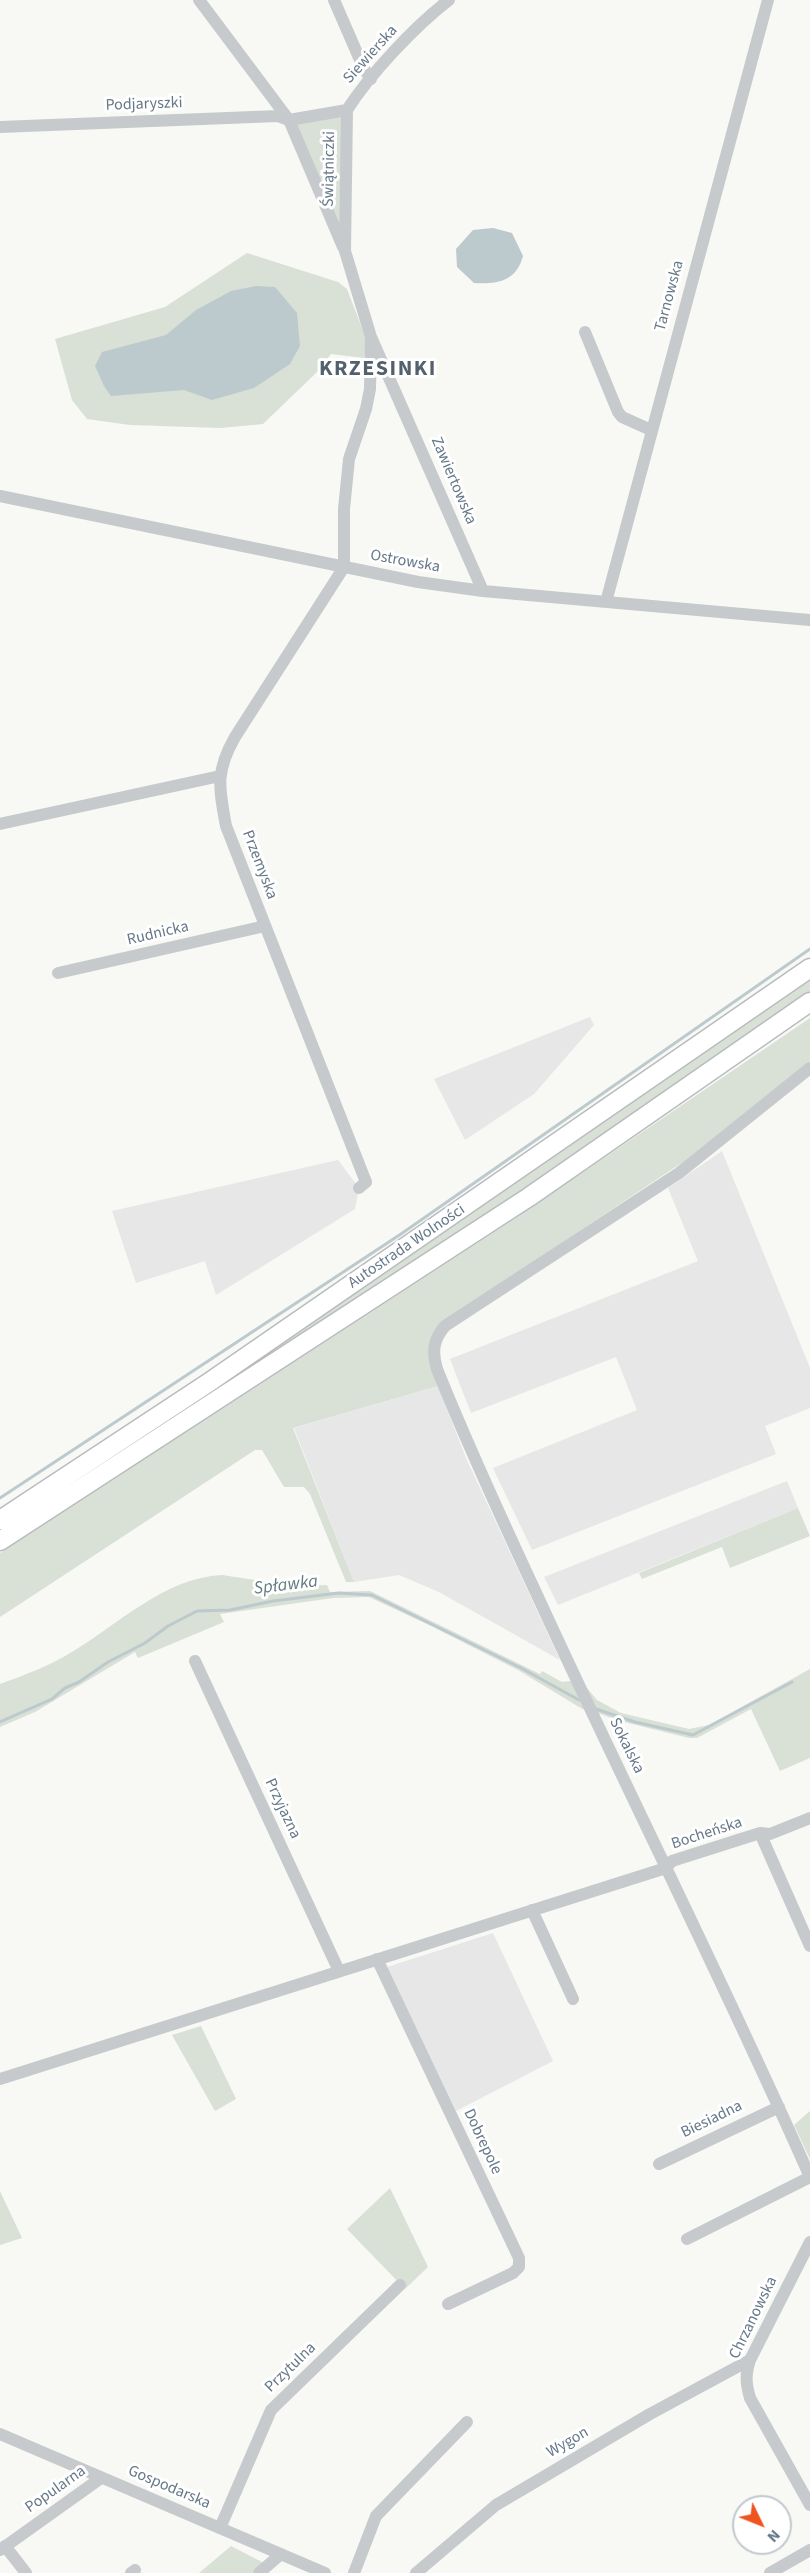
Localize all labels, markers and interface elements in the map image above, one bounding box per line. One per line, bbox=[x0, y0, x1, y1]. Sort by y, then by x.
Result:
street label: Siewierska bbox=[340, 22, 402, 88]
street label: Podjaryszki bbox=[105, 94, 183, 116]
street label: Świątniczki bbox=[320, 131, 340, 207]
street label: Tarnowska bbox=[651, 259, 689, 333]
district label: KRZESINKI bbox=[319, 357, 437, 383]
street label: Zawiertowska bbox=[426, 434, 480, 528]
street label: Ostrowska bbox=[369, 546, 441, 578]
street label: Przemyska bbox=[237, 828, 281, 902]
street label: Rudnicka bbox=[125, 918, 191, 950]
street label: Autostrada Wolności bbox=[345, 1201, 469, 1293]
water label: Spławka bbox=[253, 1571, 319, 1601]
street label: Sokalska bbox=[604, 1715, 648, 1777]
street label: Przyjazna bbox=[260, 1776, 304, 1842]
street label: Bocheńska bbox=[669, 1814, 745, 1854]
street label: Biesiadna bbox=[678, 2097, 746, 2143]
street label: Dobrepole bbox=[458, 2106, 506, 2178]
street label: Chrzanowska bbox=[726, 2274, 782, 2362]
street label: Przytulna bbox=[261, 2339, 321, 2397]
street label: Wygon bbox=[544, 2423, 592, 2463]
street label: Popularna bbox=[22, 2462, 90, 2518]
street label: Gospodarska bbox=[125, 2462, 213, 2514]
north arrow bbox=[732, 2495, 792, 2555]
text: N bbox=[762, 2525, 785, 2547]

